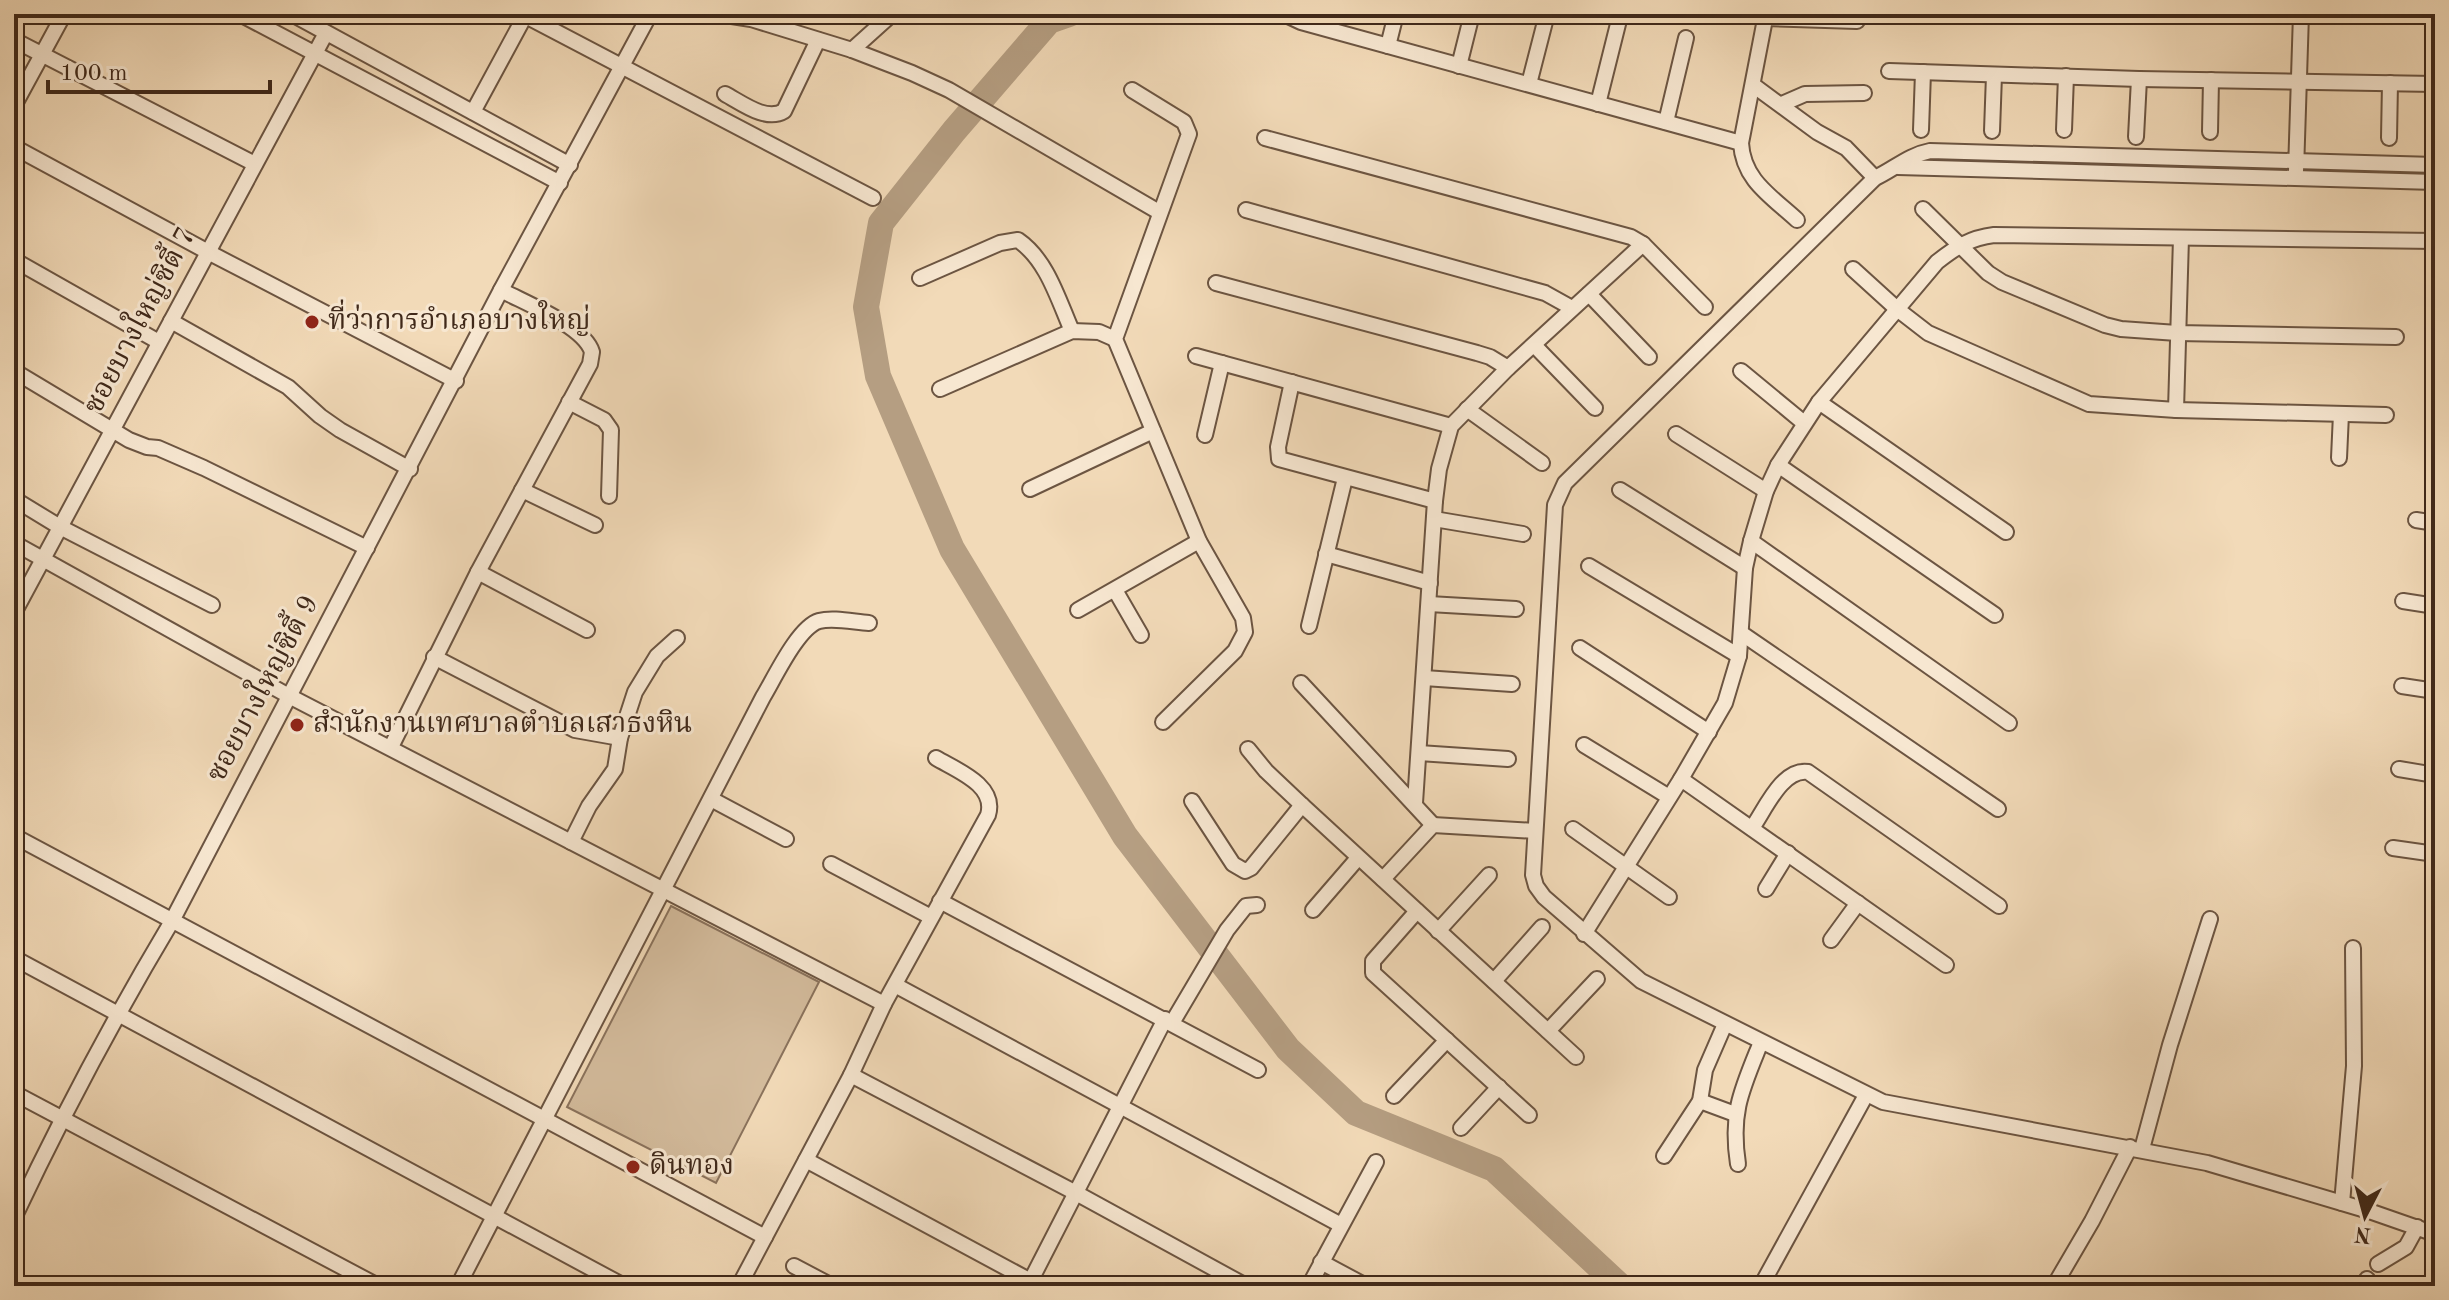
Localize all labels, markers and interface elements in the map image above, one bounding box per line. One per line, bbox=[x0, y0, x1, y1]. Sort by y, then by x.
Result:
scale bar bbox=[48, 44, 270, 94]
text: 100 m bbox=[60, 62, 128, 86]
street label: ซอยบางใหญ่ซิตี้ 7 bbox=[72, 219, 202, 419]
place label: ที่ว่าการอำเภอบางใหญ่ bbox=[328, 299, 591, 336]
marker: ที่ว่าการอำเภอบางใหญ่ bbox=[303, 313, 321, 331]
street label: ซอยบางใหญ่ซิตี้ 9 bbox=[195, 587, 325, 787]
place label: สำนักงานเทศบาลตำบลเสาธงหิน bbox=[313, 708, 692, 739]
marker: สำนักงานเทศบาลตำบลเสาธงหิน bbox=[288, 716, 306, 734]
place label: ดินทอง bbox=[649, 1150, 734, 1181]
marker: ดินทอง bbox=[624, 1158, 642, 1176]
north arrow bbox=[2325, 1176, 2405, 1256]
text: N bbox=[2353, 1222, 2373, 1246]

